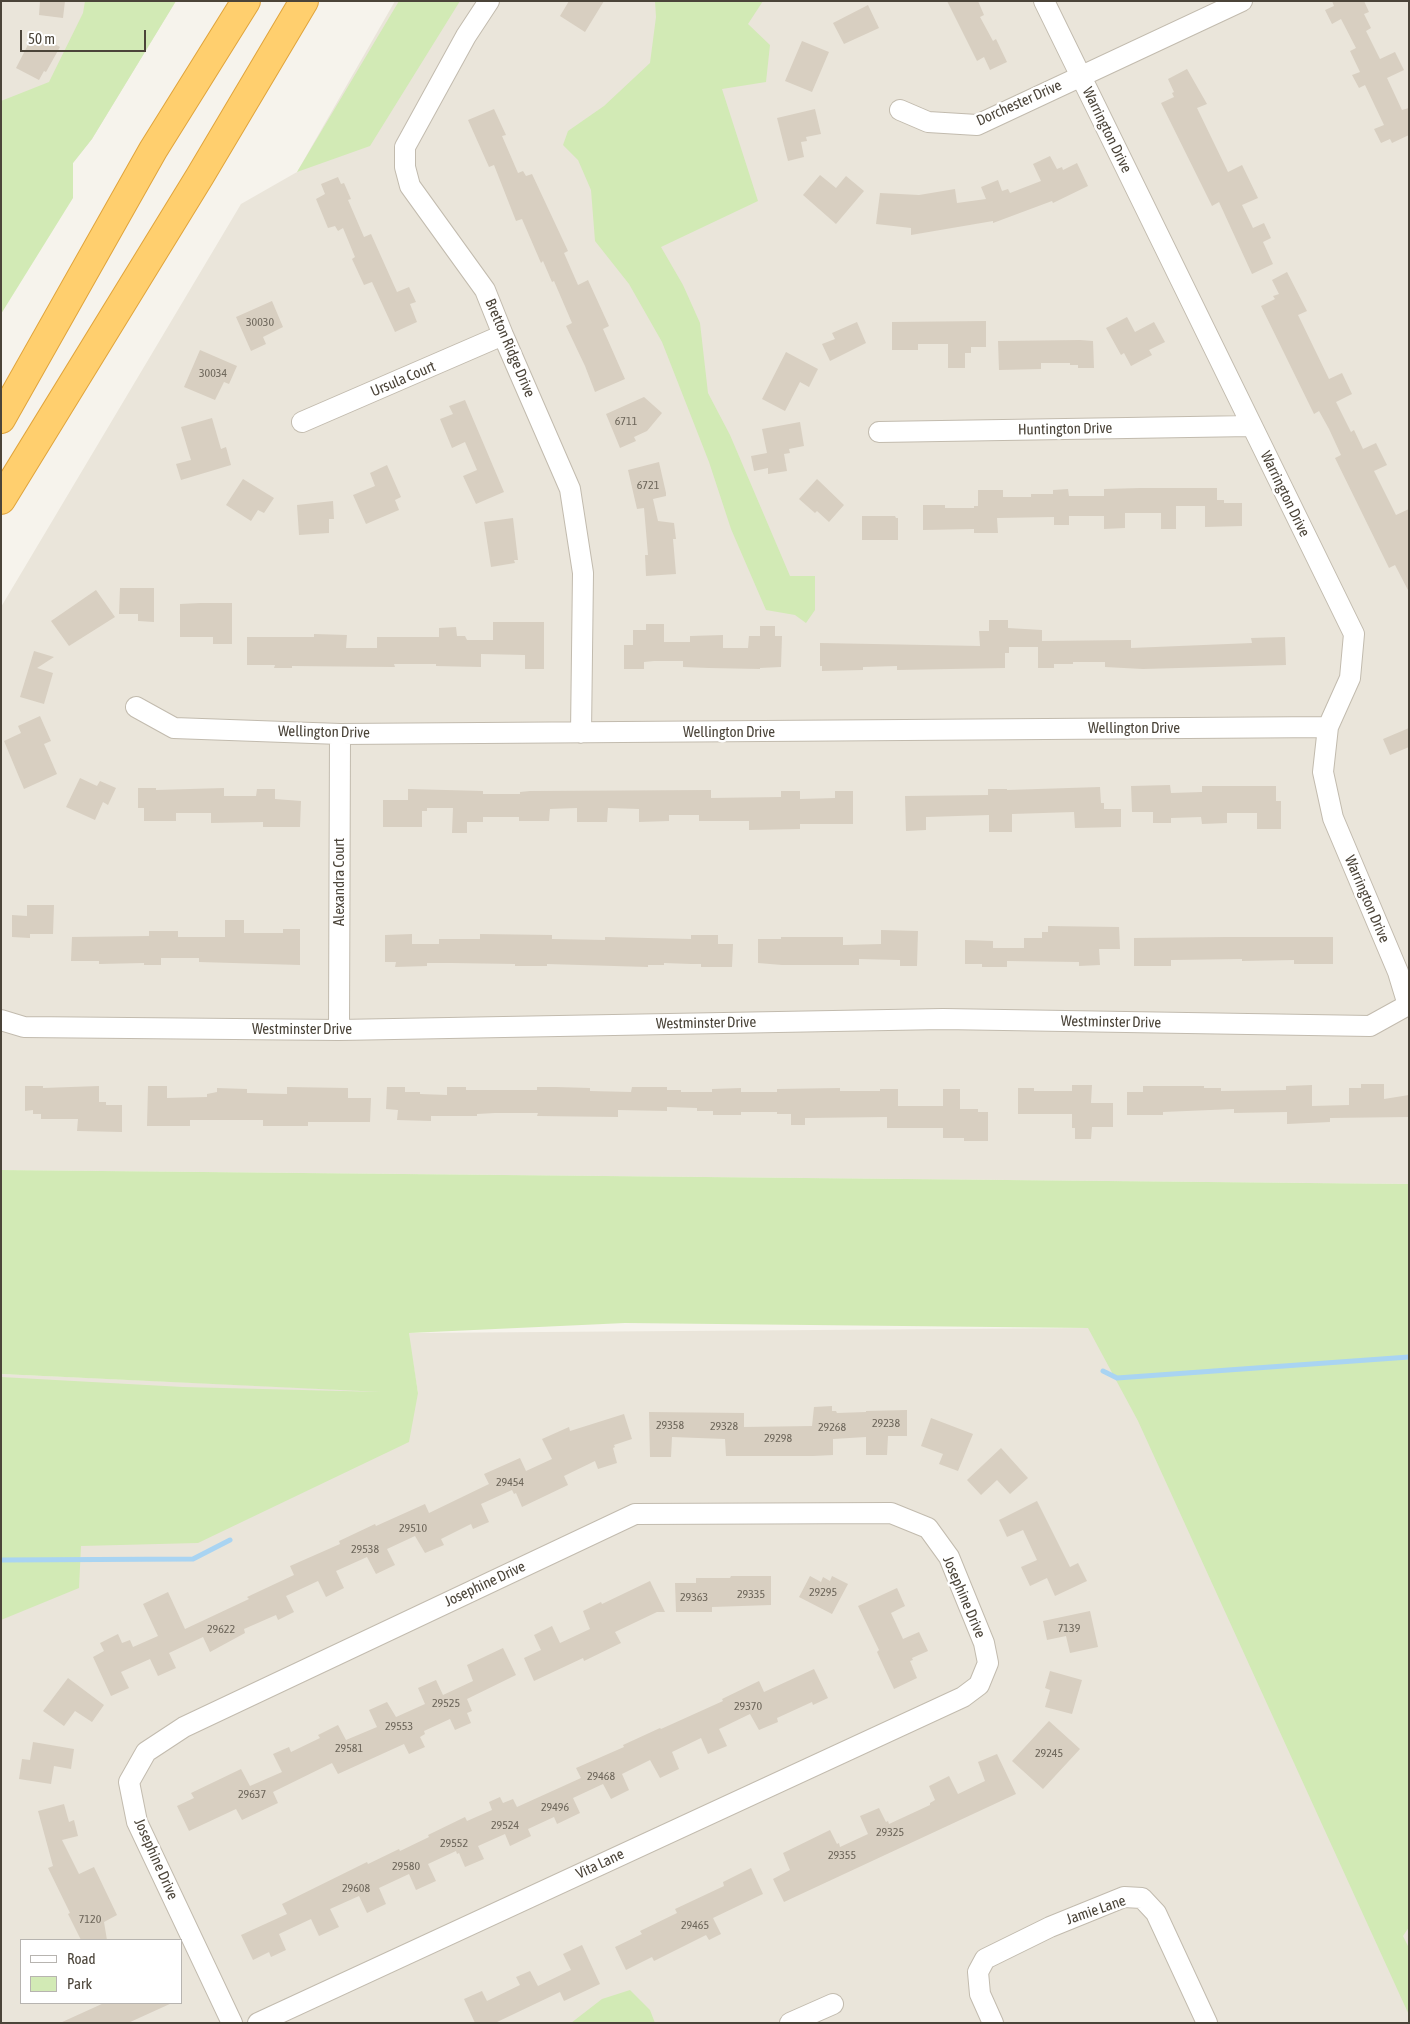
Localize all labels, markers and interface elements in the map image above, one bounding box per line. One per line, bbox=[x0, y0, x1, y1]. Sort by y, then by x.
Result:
scale bar bbox=[22, 20, 149, 52]
text: 50 m bbox=[28, 30, 55, 47]
street label: Dorchester Drive bbox=[974, 76, 1064, 130]
street label: Warrington Drive bbox=[1079, 84, 1135, 176]
street label: Bretton Ridge Drive bbox=[481, 296, 539, 400]
house number: 30030 bbox=[246, 315, 274, 329]
street label: Ursula Court bbox=[368, 357, 438, 401]
house number: 30034 bbox=[199, 366, 227, 380]
house number: 6711 bbox=[615, 414, 637, 428]
street label: Huntington Drive bbox=[1018, 419, 1112, 439]
street label: Warrington Drive bbox=[1257, 448, 1313, 540]
house number: 6721 bbox=[637, 478, 659, 492]
street label: Wellington Drive bbox=[1088, 719, 1180, 737]
street label: Wellington Drive bbox=[278, 722, 370, 742]
street label: Wellington Drive bbox=[683, 723, 775, 741]
street label: Alexandra Court bbox=[330, 838, 348, 926]
street label: Warrington Drive bbox=[1341, 853, 1393, 945]
street label: Westminster Drive bbox=[1061, 1012, 1161, 1032]
street label: Westminster Drive bbox=[656, 1013, 756, 1033]
street label: Westminster Drive bbox=[252, 1020, 352, 1038]
house number: 29238 bbox=[872, 1416, 900, 1430]
house number: 29358 bbox=[656, 1418, 684, 1432]
house number: 29328 bbox=[710, 1419, 738, 1433]
house number: 29268 bbox=[818, 1420, 846, 1434]
house number: 29298 bbox=[764, 1431, 792, 1445]
house number: 29454 bbox=[496, 1475, 524, 1489]
house number: 29510 bbox=[399, 1521, 427, 1535]
house number: 29538 bbox=[351, 1542, 379, 1556]
street label: Josephine Drive bbox=[939, 1553, 989, 1641]
street label: Josephine Drive bbox=[442, 1557, 528, 1611]
house number: 29295 bbox=[809, 1585, 837, 1599]
house number: 29335 bbox=[737, 1587, 765, 1601]
house number: 29363 bbox=[680, 1590, 708, 1604]
house number: 7139 bbox=[1058, 1621, 1080, 1635]
house number: 29622 bbox=[207, 1622, 235, 1636]
house number: 29525 bbox=[432, 1696, 460, 1710]
house number: 29370 bbox=[734, 1699, 762, 1713]
house number: 29553 bbox=[385, 1719, 413, 1733]
house number: 29581 bbox=[335, 1741, 363, 1755]
house number: 29245 bbox=[1035, 1746, 1063, 1760]
house number: 29468 bbox=[587, 1769, 615, 1783]
house number: 29637 bbox=[238, 1787, 266, 1801]
house number: 29496 bbox=[541, 1800, 569, 1814]
street label: Josephine Drive bbox=[130, 1816, 182, 1902]
house number: 29524 bbox=[491, 1818, 519, 1832]
house number: 29325 bbox=[876, 1825, 904, 1839]
house number: 29552 bbox=[440, 1836, 468, 1850]
street label: Vita Lane bbox=[573, 1845, 627, 1883]
house number: 29355 bbox=[828, 1848, 856, 1862]
house number: 29580 bbox=[392, 1859, 420, 1873]
house number: 29608 bbox=[342, 1881, 370, 1895]
street label: Jamie Lane bbox=[1064, 1891, 1128, 1929]
house number: 7120 bbox=[79, 1912, 101, 1926]
house number: 29465 bbox=[681, 1918, 709, 1932]
legend bbox=[20, 1939, 182, 2004]
text: Road bbox=[67, 1950, 96, 1967]
text: Park bbox=[67, 1975, 92, 1992]

